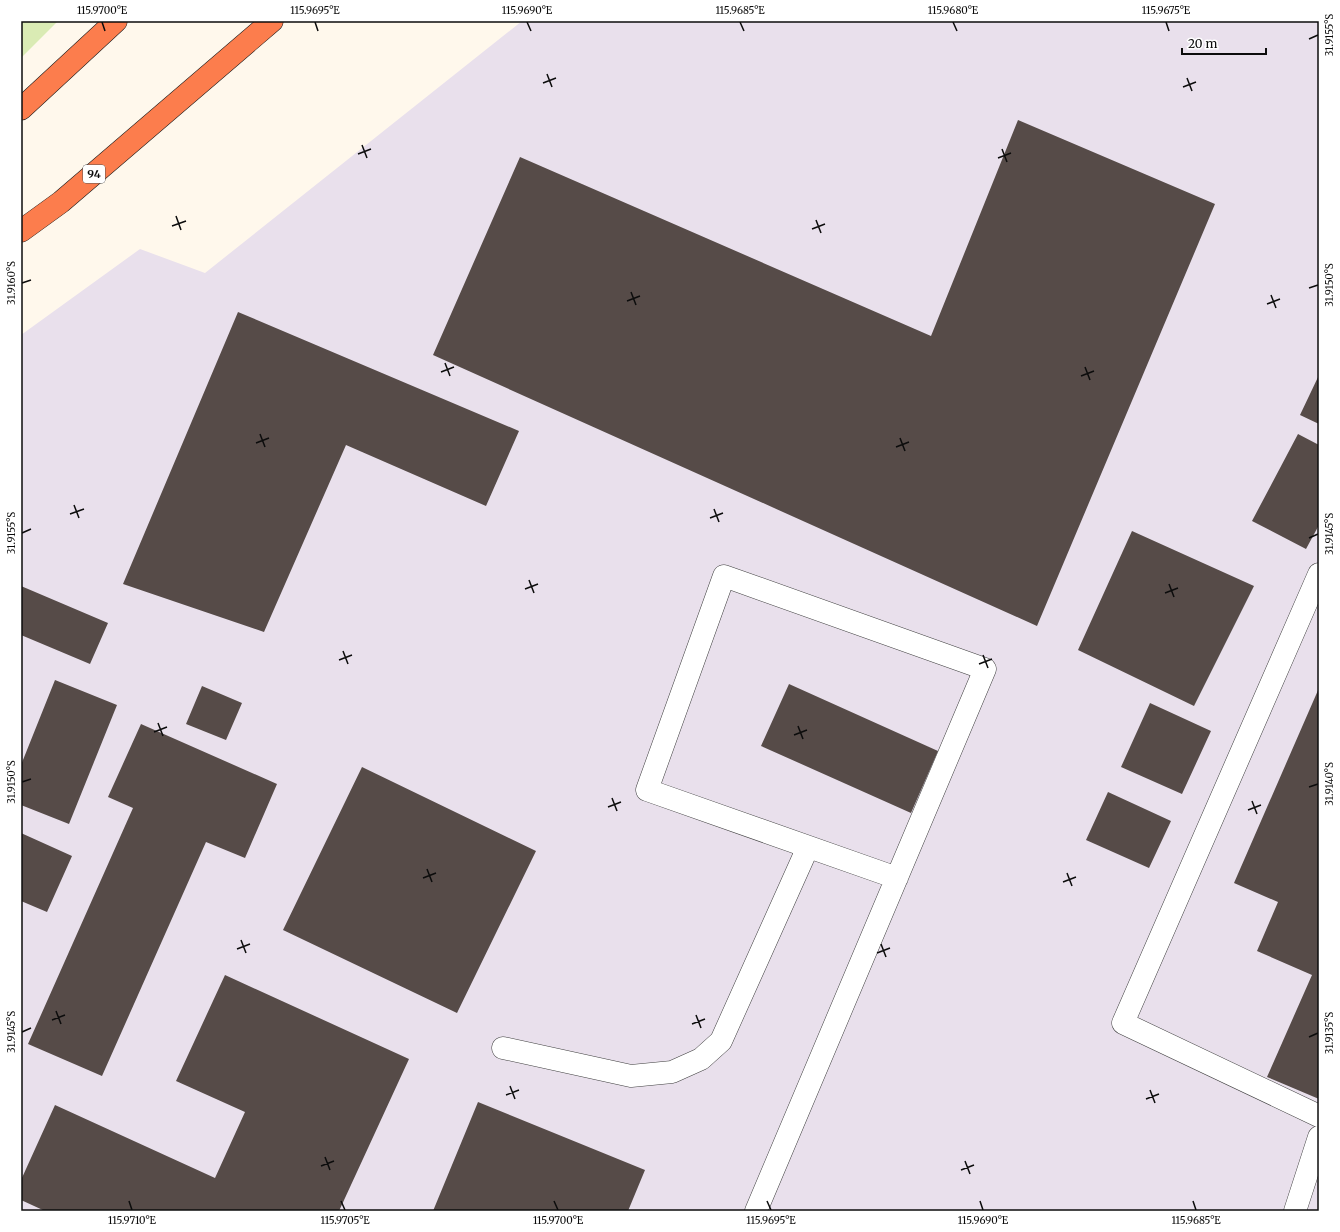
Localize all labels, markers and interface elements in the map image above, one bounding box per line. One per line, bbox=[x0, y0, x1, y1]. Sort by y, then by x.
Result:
text: 115.9700°E bbox=[77, 4, 128, 17]
text: 115.9695°E bbox=[290, 4, 340, 17]
text: 115.9690°E bbox=[502, 4, 553, 17]
text: 115.9685°E bbox=[715, 4, 765, 17]
text: 115.9680°E bbox=[928, 4, 979, 17]
text: 115.9675°E bbox=[1142, 4, 1191, 17]
text: 31.9155°S bbox=[1323, 14, 1336, 56]
scale bar bbox=[1182, 30, 1266, 56]
text: 20 m bbox=[1188, 36, 1217, 51]
road number: 94 bbox=[83, 165, 105, 183]
text: 31.9160°S bbox=[5, 261, 18, 305]
text: 31.9150°S bbox=[1323, 263, 1336, 307]
text: 31.9155°S bbox=[5, 512, 18, 554]
text: 31.9145°S bbox=[1323, 513, 1336, 555]
text: 31.9150°S bbox=[5, 760, 18, 804]
text: 31.9140°S bbox=[1323, 762, 1336, 806]
text: 31.9145°S bbox=[5, 1011, 18, 1053]
text: 31.9135°S bbox=[1323, 1012, 1336, 1054]
text: 115.9710°E bbox=[108, 1214, 157, 1227]
text: 115.9705°E bbox=[320, 1214, 370, 1227]
text: 115.9700°E bbox=[533, 1214, 584, 1227]
text: 115.9695°E bbox=[746, 1214, 796, 1227]
text: 115.9690°E bbox=[958, 1214, 1009, 1227]
text: 115.9685°E bbox=[1171, 1214, 1221, 1227]

